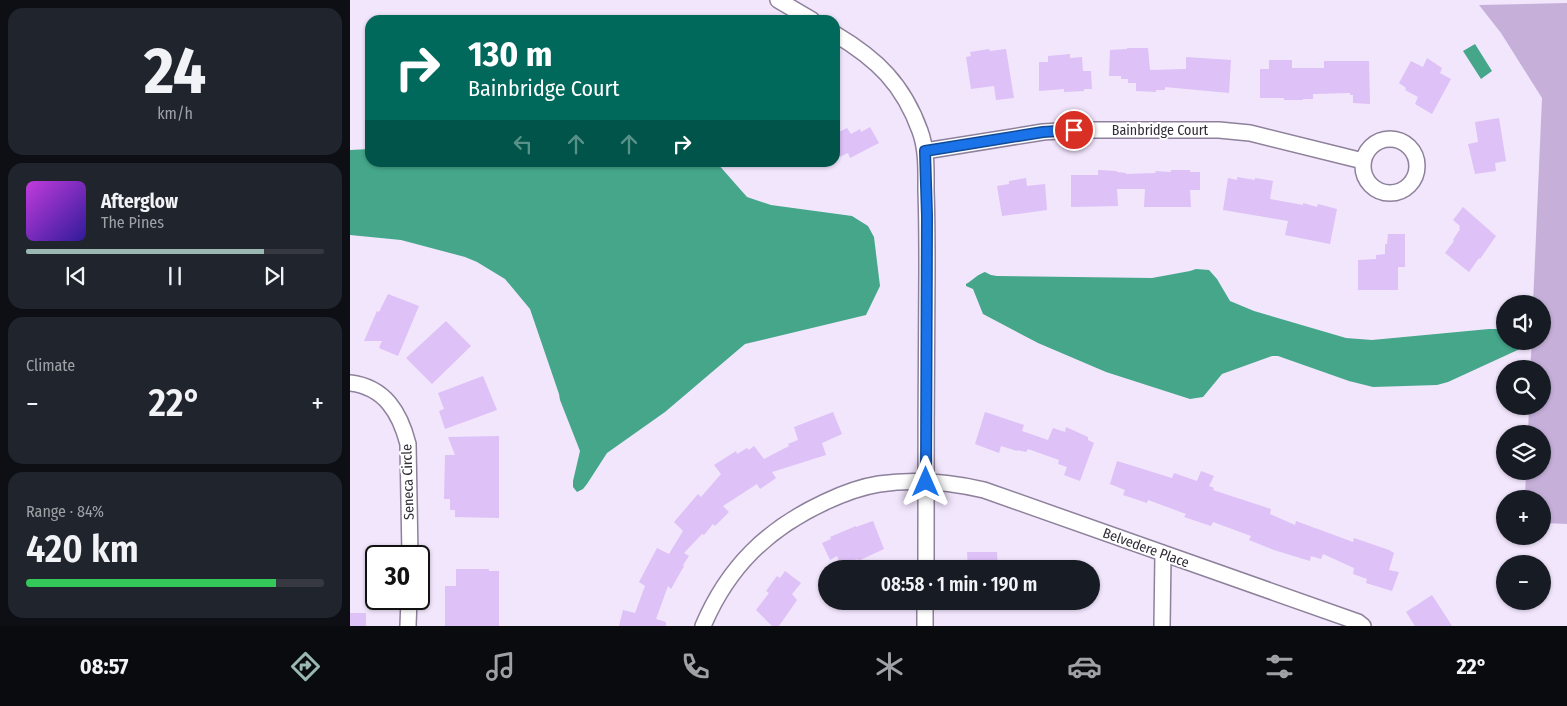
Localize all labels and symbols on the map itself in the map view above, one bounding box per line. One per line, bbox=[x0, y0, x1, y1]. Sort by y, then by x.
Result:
pin bbox=[1053, 109, 1095, 151]
street label: Bainbridge Court bbox=[1112, 122, 1209, 139]
street label: Seneca Circle bbox=[398, 444, 418, 520]
position arrow bbox=[899, 455, 951, 507]
street label: Belvedere Place bbox=[1100, 525, 1192, 572]
speed limit sign: 30 bbox=[365, 545, 430, 610]

